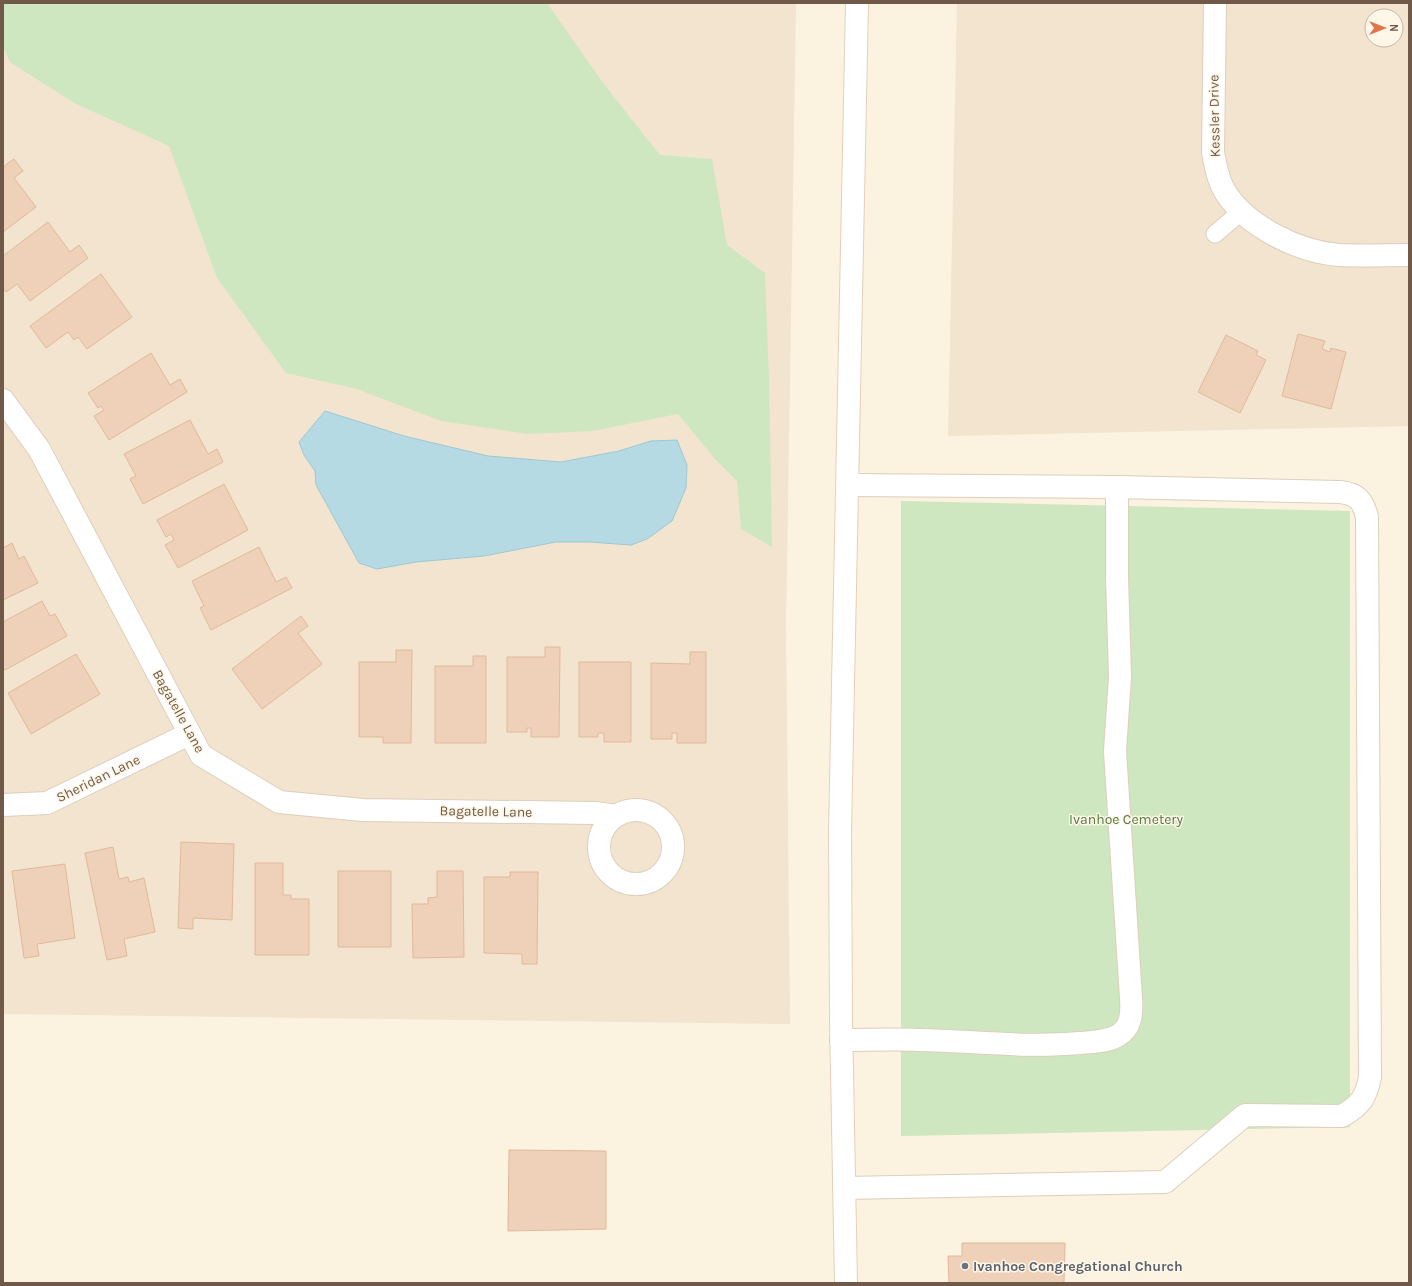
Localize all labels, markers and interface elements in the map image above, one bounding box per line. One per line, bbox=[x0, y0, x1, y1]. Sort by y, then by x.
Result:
north arrow bbox=[1364, 8, 1404, 48]
text: N bbox=[1387, 24, 1400, 32]
street label: Kessler Drive bbox=[1205, 75, 1224, 157]
street label: Bagatelle Lane bbox=[149, 667, 208, 756]
street label: Sheridan Lane bbox=[54, 751, 143, 806]
street label: Bagatelle Lane bbox=[439, 802, 532, 821]
park label: Ivanhoe Cemetery bbox=[1069, 811, 1183, 828]
place label: Ivanhoe Congregational Church bbox=[973, 1258, 1183, 1275]
marker: Ivanhoe Congregational Church bbox=[960, 1261, 970, 1271]

